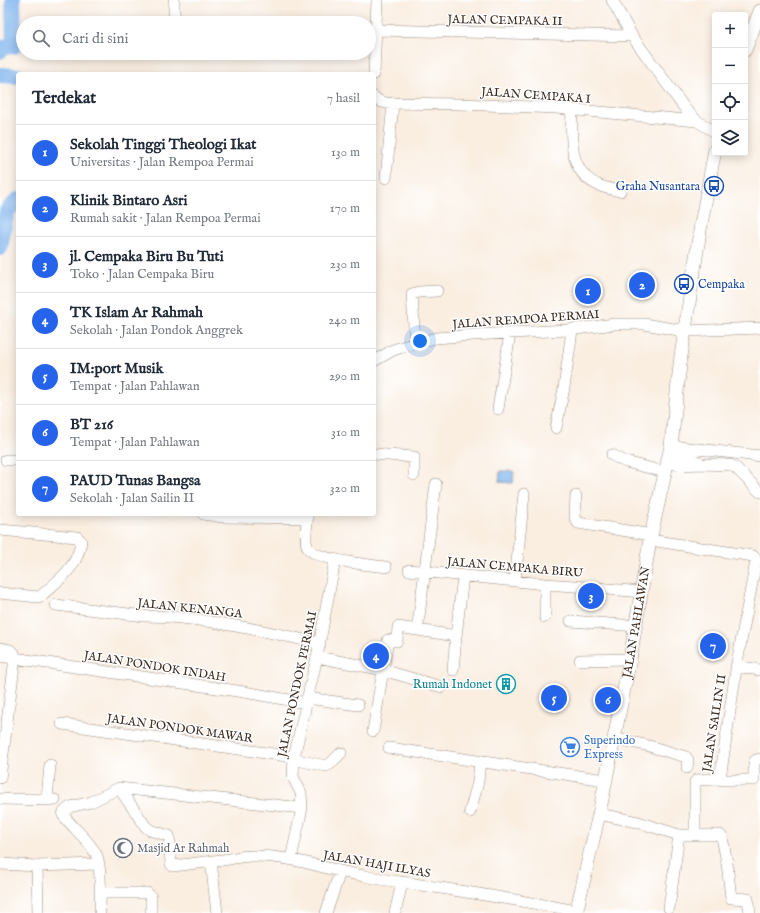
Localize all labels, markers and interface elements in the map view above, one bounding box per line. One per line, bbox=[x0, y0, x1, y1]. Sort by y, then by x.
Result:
street label: JALAN CEMPAKA II bbox=[445, 12, 563, 30]
map controls bbox=[712, 12, 748, 156]
button: + bbox=[712, 12, 748, 48]
search box bbox=[16, 16, 376, 60]
icon: search bbox=[30, 27, 52, 49]
text: Cari di sini bbox=[62, 29, 129, 48]
button: − bbox=[712, 48, 748, 84]
street label: JALAN CEMPAKA I bbox=[479, 84, 591, 108]
button: locate bbox=[712, 84, 748, 120]
text: Terdekat bbox=[32, 88, 96, 109]
text: 7 hasil bbox=[327, 90, 360, 107]
button: layers bbox=[712, 120, 748, 156]
text: Sekolah Tinggi Theologi Ikat bbox=[70, 135, 256, 154]
text: 1 bbox=[43, 144, 47, 161]
text: 130 m bbox=[331, 144, 360, 161]
text: Universitas · Jalan Rempoa Permai bbox=[70, 154, 254, 171]
bus stop icon: Graha Nusantara bbox=[703, 175, 725, 197]
place label: Graha Nusantara bbox=[616, 179, 701, 194]
text: Klinik Bintaro Asri bbox=[70, 191, 188, 210]
text: 2 bbox=[42, 200, 48, 217]
text: 170 m bbox=[330, 200, 360, 217]
text: Rumah sakit · Jalan Rempoa Permai bbox=[70, 210, 261, 227]
text: jl. Cempaka Biru Bu Tuti bbox=[70, 247, 224, 266]
text: 3 bbox=[43, 256, 47, 273]
text: 230 m bbox=[330, 256, 360, 273]
text: Toko · Jalan Cempaka Biru bbox=[70, 266, 214, 283]
pin: 2 bbox=[629, 270, 655, 300]
bus stop icon: Cempaka bbox=[673, 273, 695, 295]
pin: 1 bbox=[575, 276, 601, 306]
place label: Cempaka bbox=[698, 277, 745, 293]
text: TK Islam Ar Rahmah bbox=[70, 303, 203, 322]
street label: JALAN REMPOA PERMAI bbox=[450, 307, 600, 333]
text: 4 bbox=[42, 312, 48, 329]
text: 240 m bbox=[328, 312, 360, 329]
text: Sekolah · Jalan Pondok Anggrek bbox=[70, 322, 243, 339]
your location bbox=[410, 331, 430, 351]
text: IM:port Musik bbox=[70, 359, 164, 378]
text: 5 bbox=[43, 368, 47, 385]
text: 290 m bbox=[329, 368, 360, 385]
text: Tempat · Jalan Pahlawan bbox=[70, 378, 200, 395]
text: BT 216 bbox=[70, 415, 113, 434]
text: 6 bbox=[42, 424, 48, 441]
text: 310 m bbox=[331, 424, 360, 441]
text: Tempat · Jalan Pahlawan bbox=[70, 434, 200, 451]
text: PAUD Tunas Bangsa bbox=[70, 471, 201, 490]
text: 7 bbox=[42, 480, 48, 497]
text: 320 m bbox=[330, 480, 360, 497]
text: Sekolah · Jalan Sailin II bbox=[70, 490, 194, 507]
street label: JALAN CEMPAKA BIRU bbox=[444, 554, 584, 582]
street label: JALAN PAHLAWAN bbox=[619, 565, 654, 682]
pin: 3 bbox=[578, 581, 604, 611]
street label: JALAN KENANGA bbox=[135, 595, 244, 623]
street label: JALAN PONDOK PERMAI bbox=[274, 610, 321, 761]
pin: 7 bbox=[700, 631, 726, 661]
pin: 4 bbox=[363, 641, 389, 671]
street label: JALAN PONDOK INDAH bbox=[81, 648, 227, 686]
building icon: Rumah Indonet bbox=[495, 673, 517, 695]
street label: JALAN SAILIN II bbox=[699, 673, 731, 775]
place label: Rumah Indonet bbox=[413, 677, 492, 692]
pin: 5 bbox=[541, 683, 567, 713]
pin: 6 bbox=[595, 685, 621, 715]
street label: JALAN PONDOK MAWAR bbox=[104, 711, 255, 747]
place label: Superindo Express bbox=[584, 733, 636, 763]
supermarket icon: Superindo Express bbox=[559, 736, 581, 758]
mosque icon: Masjid Ar Rahmah bbox=[112, 837, 134, 859]
place label: Masjid Ar Rahmah bbox=[137, 841, 230, 856]
street label: JALAN HAJI ILYAS bbox=[320, 847, 432, 882]

